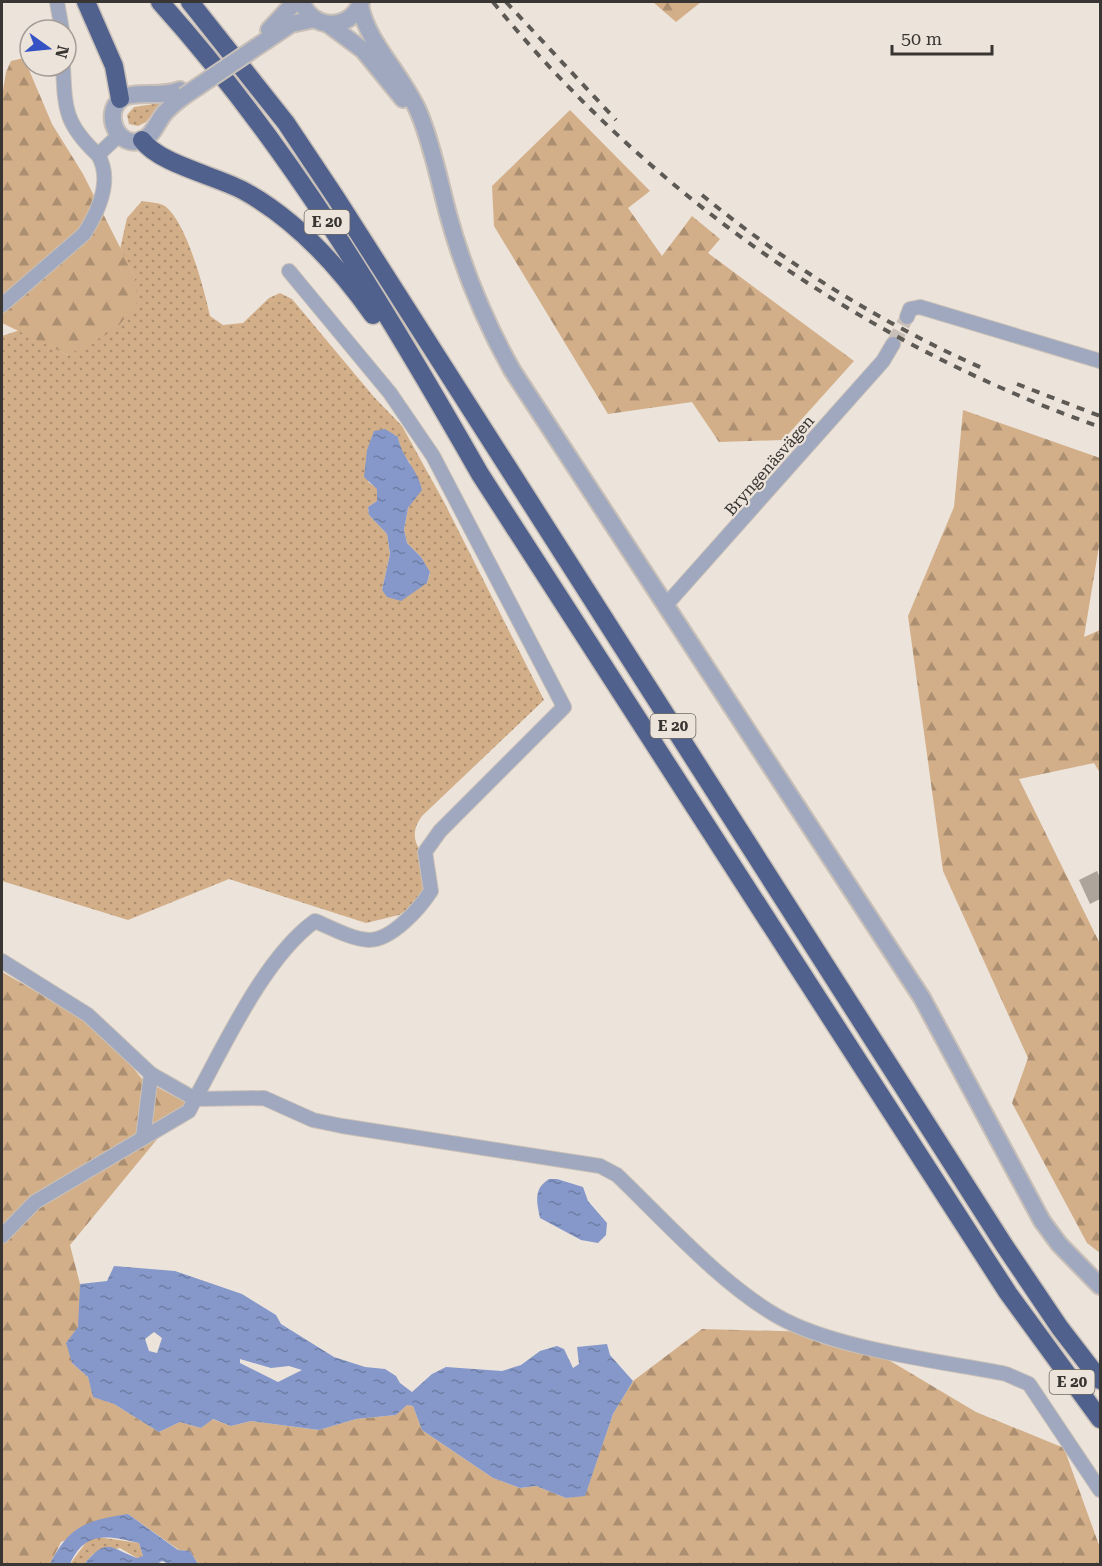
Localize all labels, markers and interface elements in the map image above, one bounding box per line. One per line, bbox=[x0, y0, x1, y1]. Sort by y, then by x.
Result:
north arrow bbox=[18, 18, 78, 78]
scale bar bbox=[892, 18, 992, 56]
text: 50 m bbox=[901, 28, 942, 49]
text: N bbox=[51, 43, 73, 60]
road number: E 20 bbox=[304, 210, 350, 234]
street label: Bryngenäsvägen bbox=[721, 411, 818, 519]
road number: E 20 bbox=[650, 714, 696, 738]
road number: E 20 bbox=[1050, 1370, 1094, 1394]

